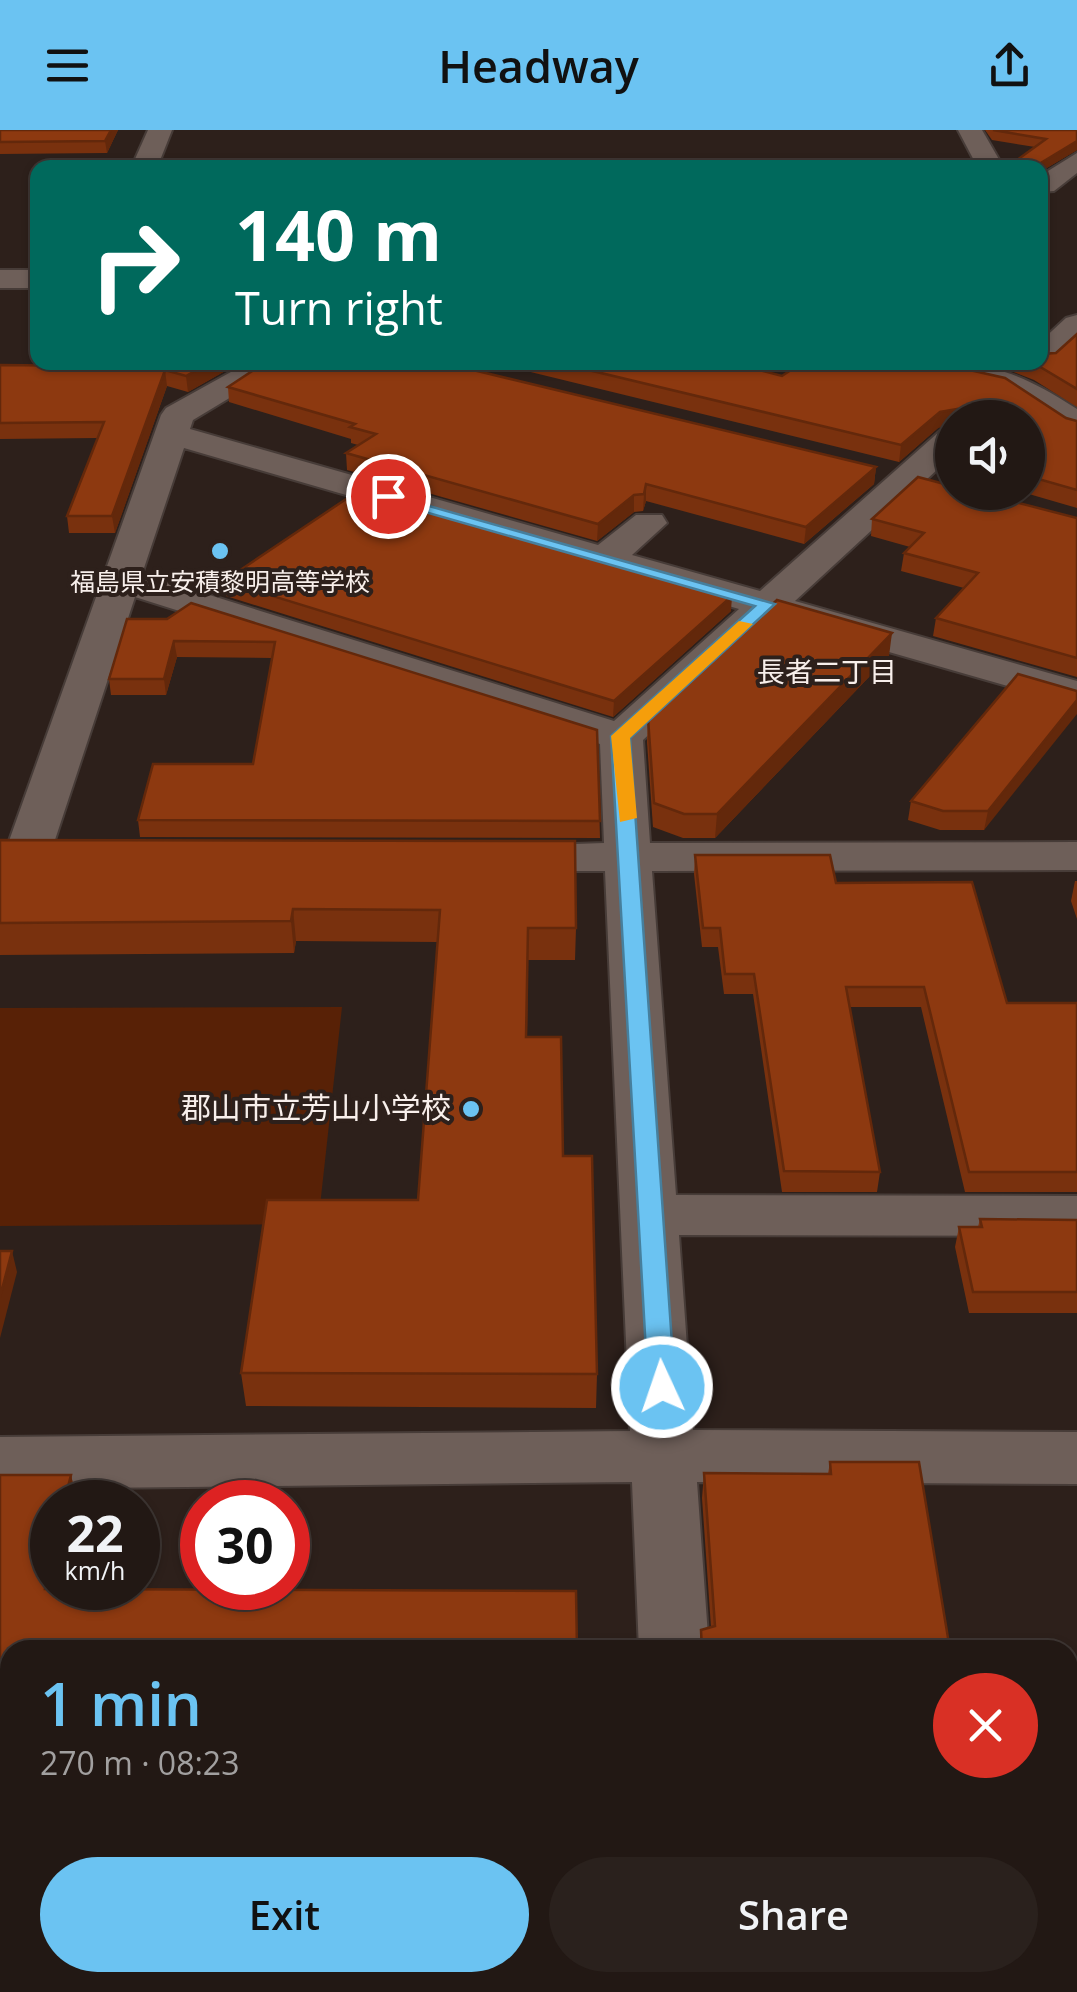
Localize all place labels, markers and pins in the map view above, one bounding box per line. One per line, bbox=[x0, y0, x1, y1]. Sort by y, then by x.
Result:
pin bbox=[346, 454, 431, 539]
marker: 福島県立安積黎明高等学校 bbox=[209, 540, 231, 562]
place label: 福島県立安積黎明高等学校 bbox=[70, 564, 370, 598]
place label: 郡山市立芳山小学校 bbox=[181, 1087, 451, 1128]
marker: 郡山市立芳山小学校 bbox=[460, 1098, 482, 1120]

